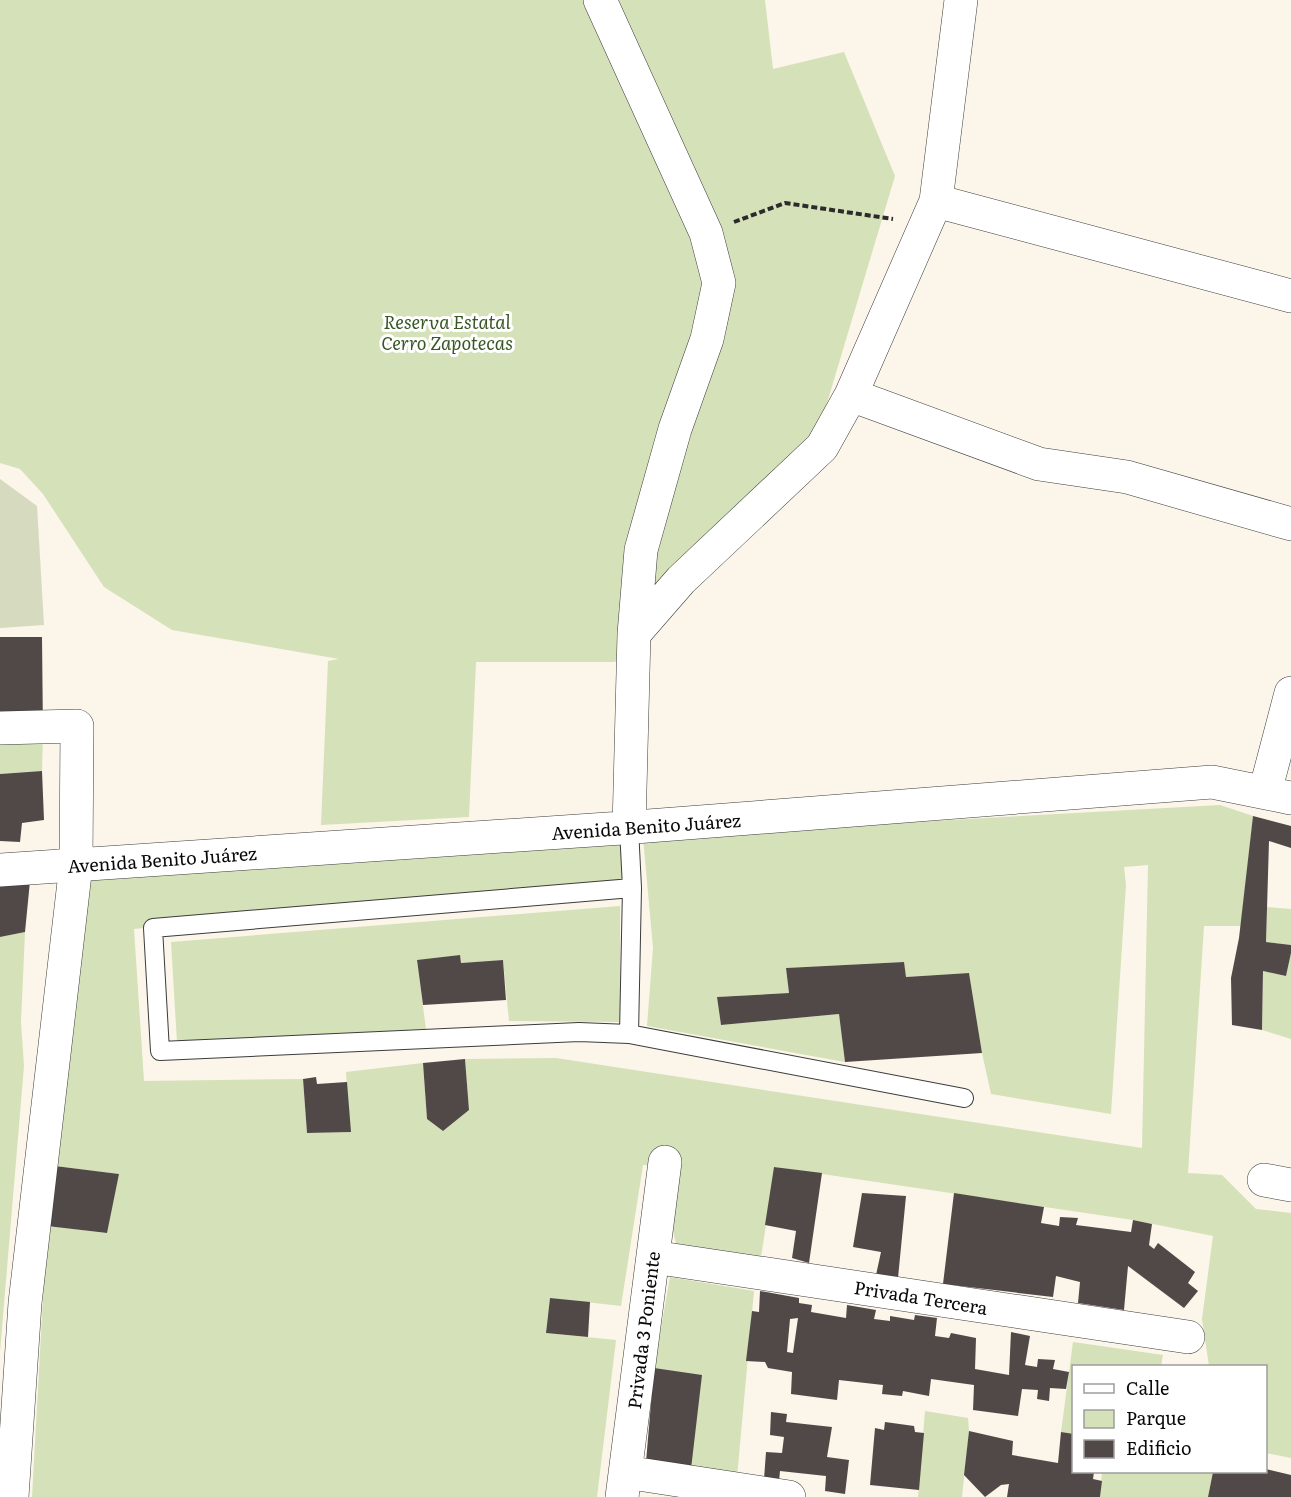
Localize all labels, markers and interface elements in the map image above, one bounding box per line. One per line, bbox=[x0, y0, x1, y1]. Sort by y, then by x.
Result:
park label: Reserva Estatal Cerro Zapotecas bbox=[381, 308, 513, 356]
street label: Avenida Benito Juárez bbox=[550, 806, 742, 846]
street label: Avenida Benito Juárez bbox=[66, 839, 258, 879]
street label: Privada 3 Poniente bbox=[620, 1250, 666, 1410]
street label: Privada Tercera bbox=[852, 1273, 990, 1321]
legend bbox=[1072, 1365, 1267, 1473]
text: Calle bbox=[1126, 1374, 1169, 1401]
text: Parque bbox=[1126, 1404, 1186, 1431]
text: Edificio bbox=[1126, 1434, 1192, 1461]

